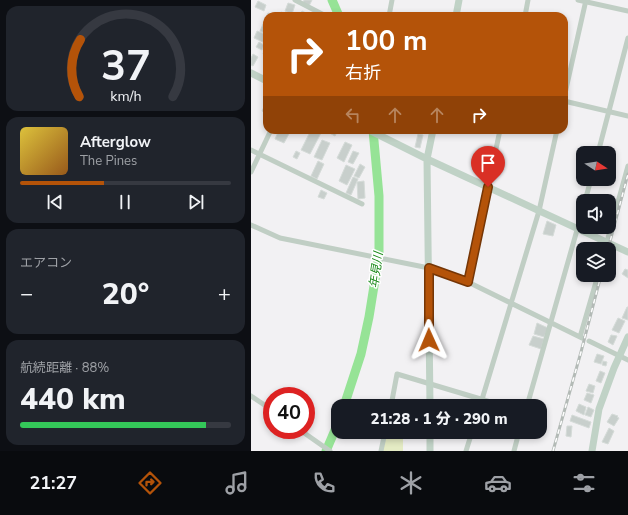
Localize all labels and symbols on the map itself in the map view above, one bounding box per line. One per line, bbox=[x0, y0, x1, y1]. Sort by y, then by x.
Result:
pin bbox=[471, 146, 505, 187]
north arrow bbox=[576, 146, 616, 186]
water label: 年見川 bbox=[366, 249, 387, 289]
position arrow bbox=[408, 319, 450, 361]
speed limit sign: 40 bbox=[263, 387, 315, 439]

